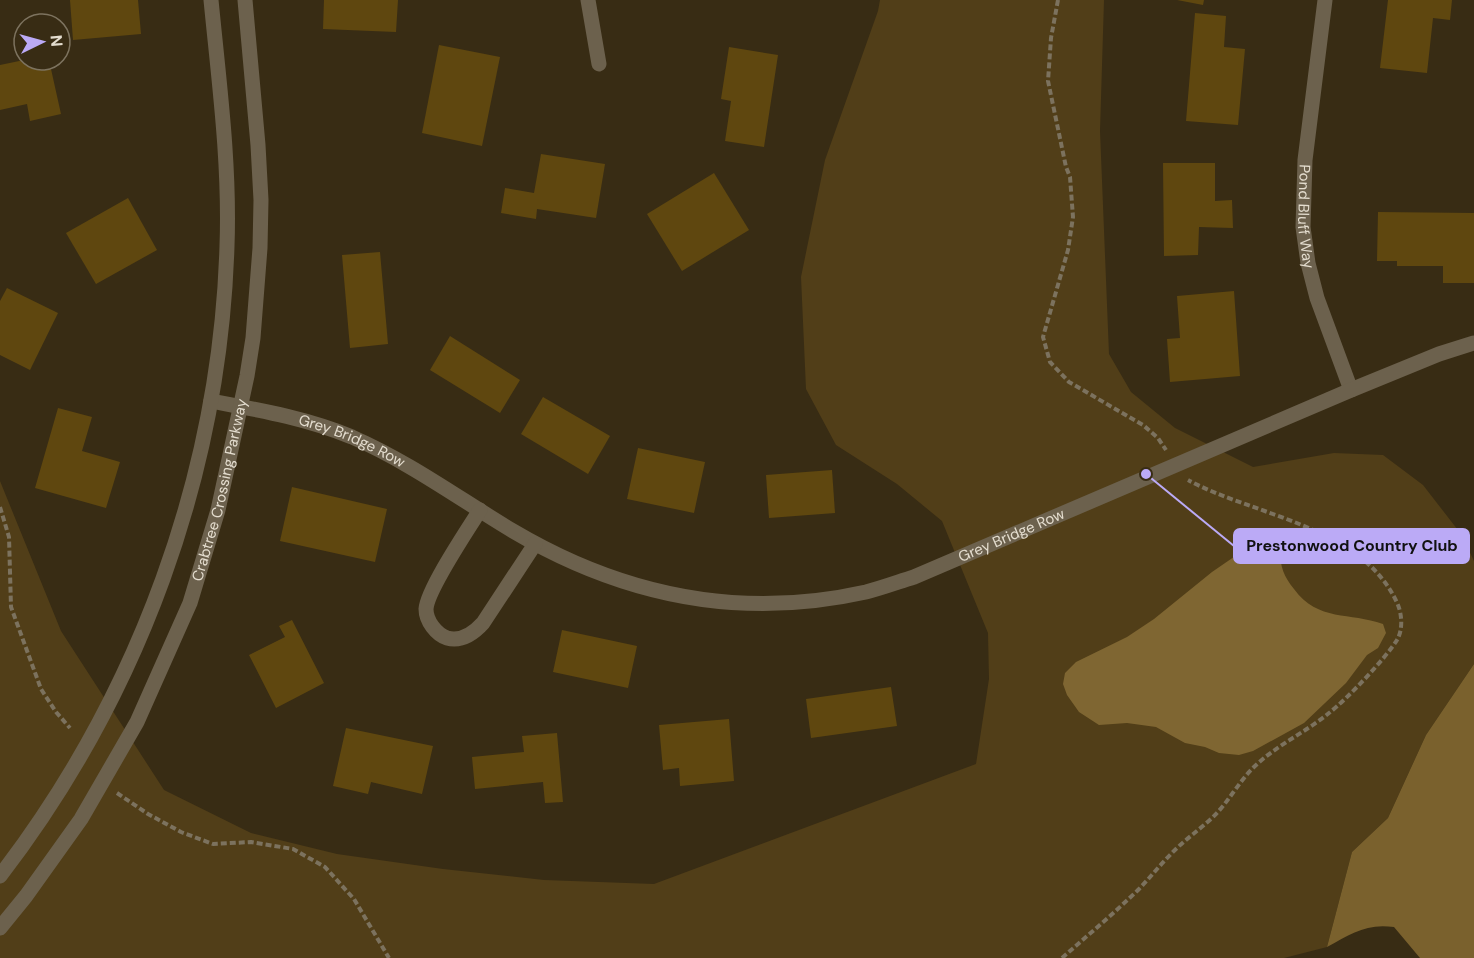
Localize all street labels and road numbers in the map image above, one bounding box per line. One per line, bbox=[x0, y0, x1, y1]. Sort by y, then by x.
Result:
street label: Pond Bluff Way bbox=[1293, 164, 1319, 272]
street label: Crabtree Crossing Parkway bbox=[187, 396, 252, 584]
street label: Grey Bridge Row bbox=[296, 410, 409, 472]
street label: Grey Bridge Row bbox=[955, 503, 1068, 567]

